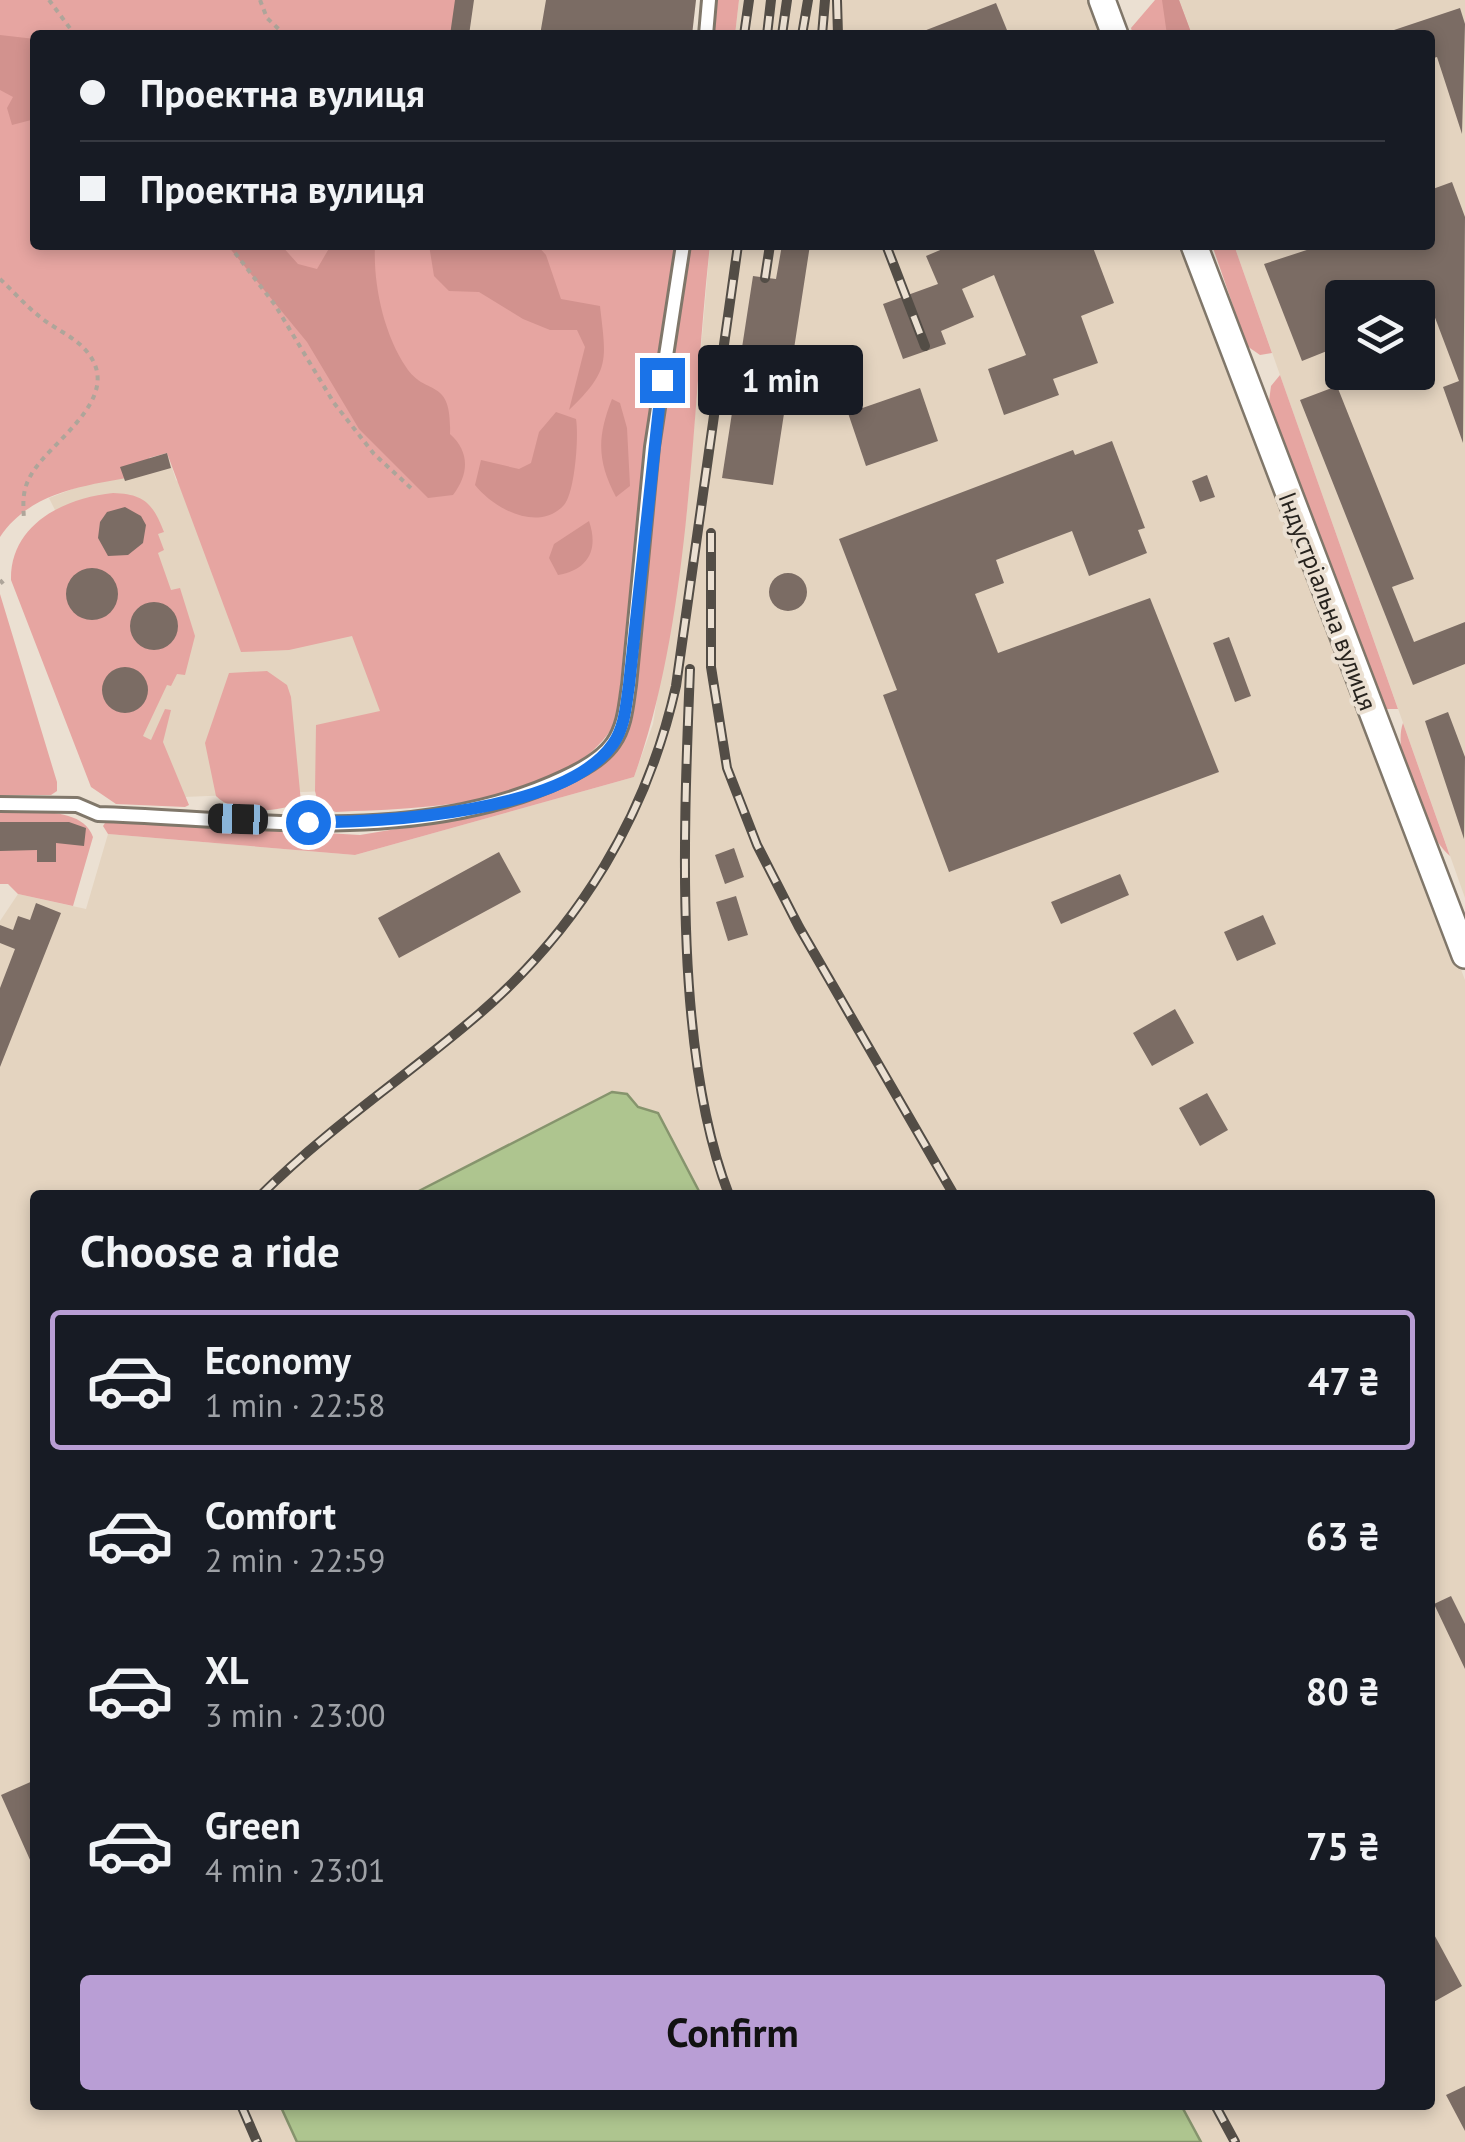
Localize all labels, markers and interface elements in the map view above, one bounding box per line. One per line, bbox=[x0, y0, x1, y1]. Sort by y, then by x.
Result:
text: Проектна вулиця bbox=[140, 68, 425, 117]
text: Проектна вулиця bbox=[140, 164, 425, 213]
map controls bbox=[1325, 280, 1435, 390]
button: layers bbox=[1325, 280, 1435, 390]
callout: 1 min bbox=[697, 345, 862, 415]
route end bbox=[640, 358, 685, 403]
text: 1 min bbox=[741, 359, 820, 401]
street label: Індустріальна вулиця bbox=[1272, 487, 1384, 715]
route start bbox=[286, 800, 331, 845]
car bbox=[207, 803, 269, 835]
text: Choose a ride bbox=[80, 1221, 340, 1279]
icon: car bbox=[85, 1335, 175, 1425]
text: Economy bbox=[205, 1335, 351, 1384]
text: 47 ₴ bbox=[1308, 1356, 1380, 1405]
text: 1 min · 22:58 bbox=[205, 1384, 385, 1426]
icon: car bbox=[85, 1490, 175, 1580]
text: Comfort bbox=[205, 1490, 336, 1539]
text: 63 ₴ bbox=[1306, 1511, 1380, 1560]
text: 2 min · 22:59 bbox=[205, 1539, 385, 1581]
icon: car bbox=[85, 1645, 175, 1735]
text: XL bbox=[205, 1645, 249, 1694]
text: 80 ₴ bbox=[1306, 1666, 1380, 1715]
text: 3 min · 23:00 bbox=[205, 1694, 385, 1736]
icon: car bbox=[85, 1800, 175, 1890]
text: Green bbox=[205, 1800, 301, 1849]
text: 75 ₴ bbox=[1306, 1821, 1380, 1870]
text: 4 min · 23:01 bbox=[205, 1849, 385, 1891]
button: Confirm bbox=[80, 1975, 1385, 2090]

